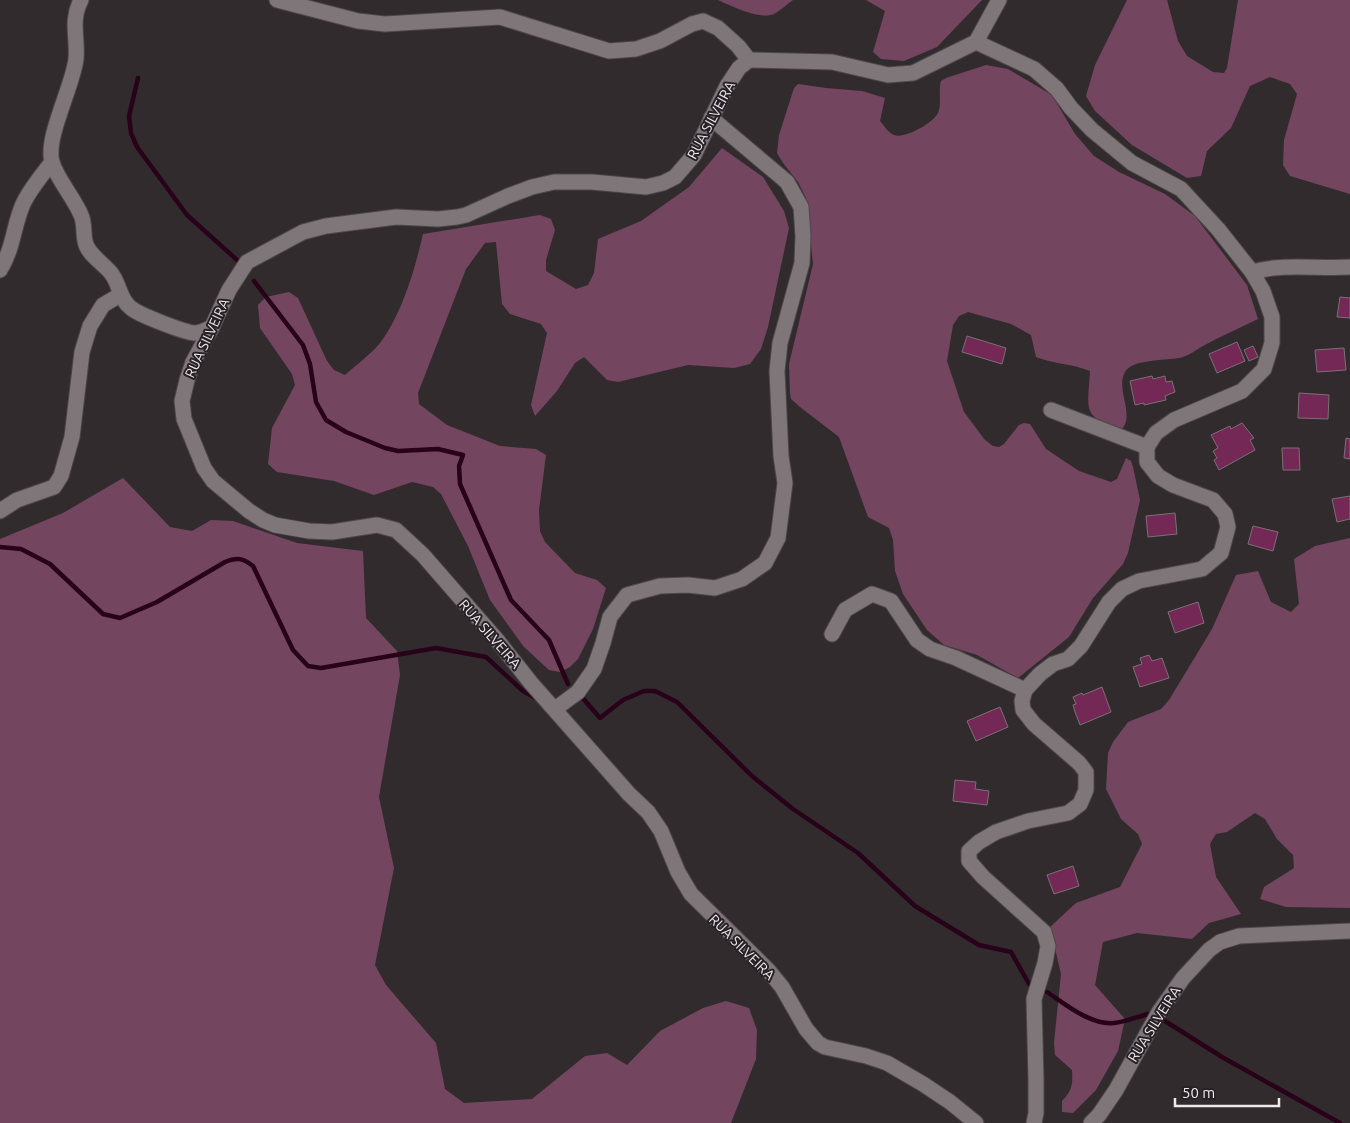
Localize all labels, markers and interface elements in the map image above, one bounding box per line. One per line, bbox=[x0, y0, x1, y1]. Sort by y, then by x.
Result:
street label: RUA SILVEIRA bbox=[684, 78, 738, 162]
street label: RUA SILVEIRA bbox=[182, 296, 232, 380]
street label: RUA SILVEIRA bbox=[456, 596, 524, 672]
street label: RUA SILVEIRA bbox=[706, 911, 778, 983]
street label: RUA SILVEIRA bbox=[1124, 983, 1184, 1065]
scale bar bbox=[1175, 1076, 1279, 1108]
text: 50 m bbox=[1182, 1084, 1215, 1101]

